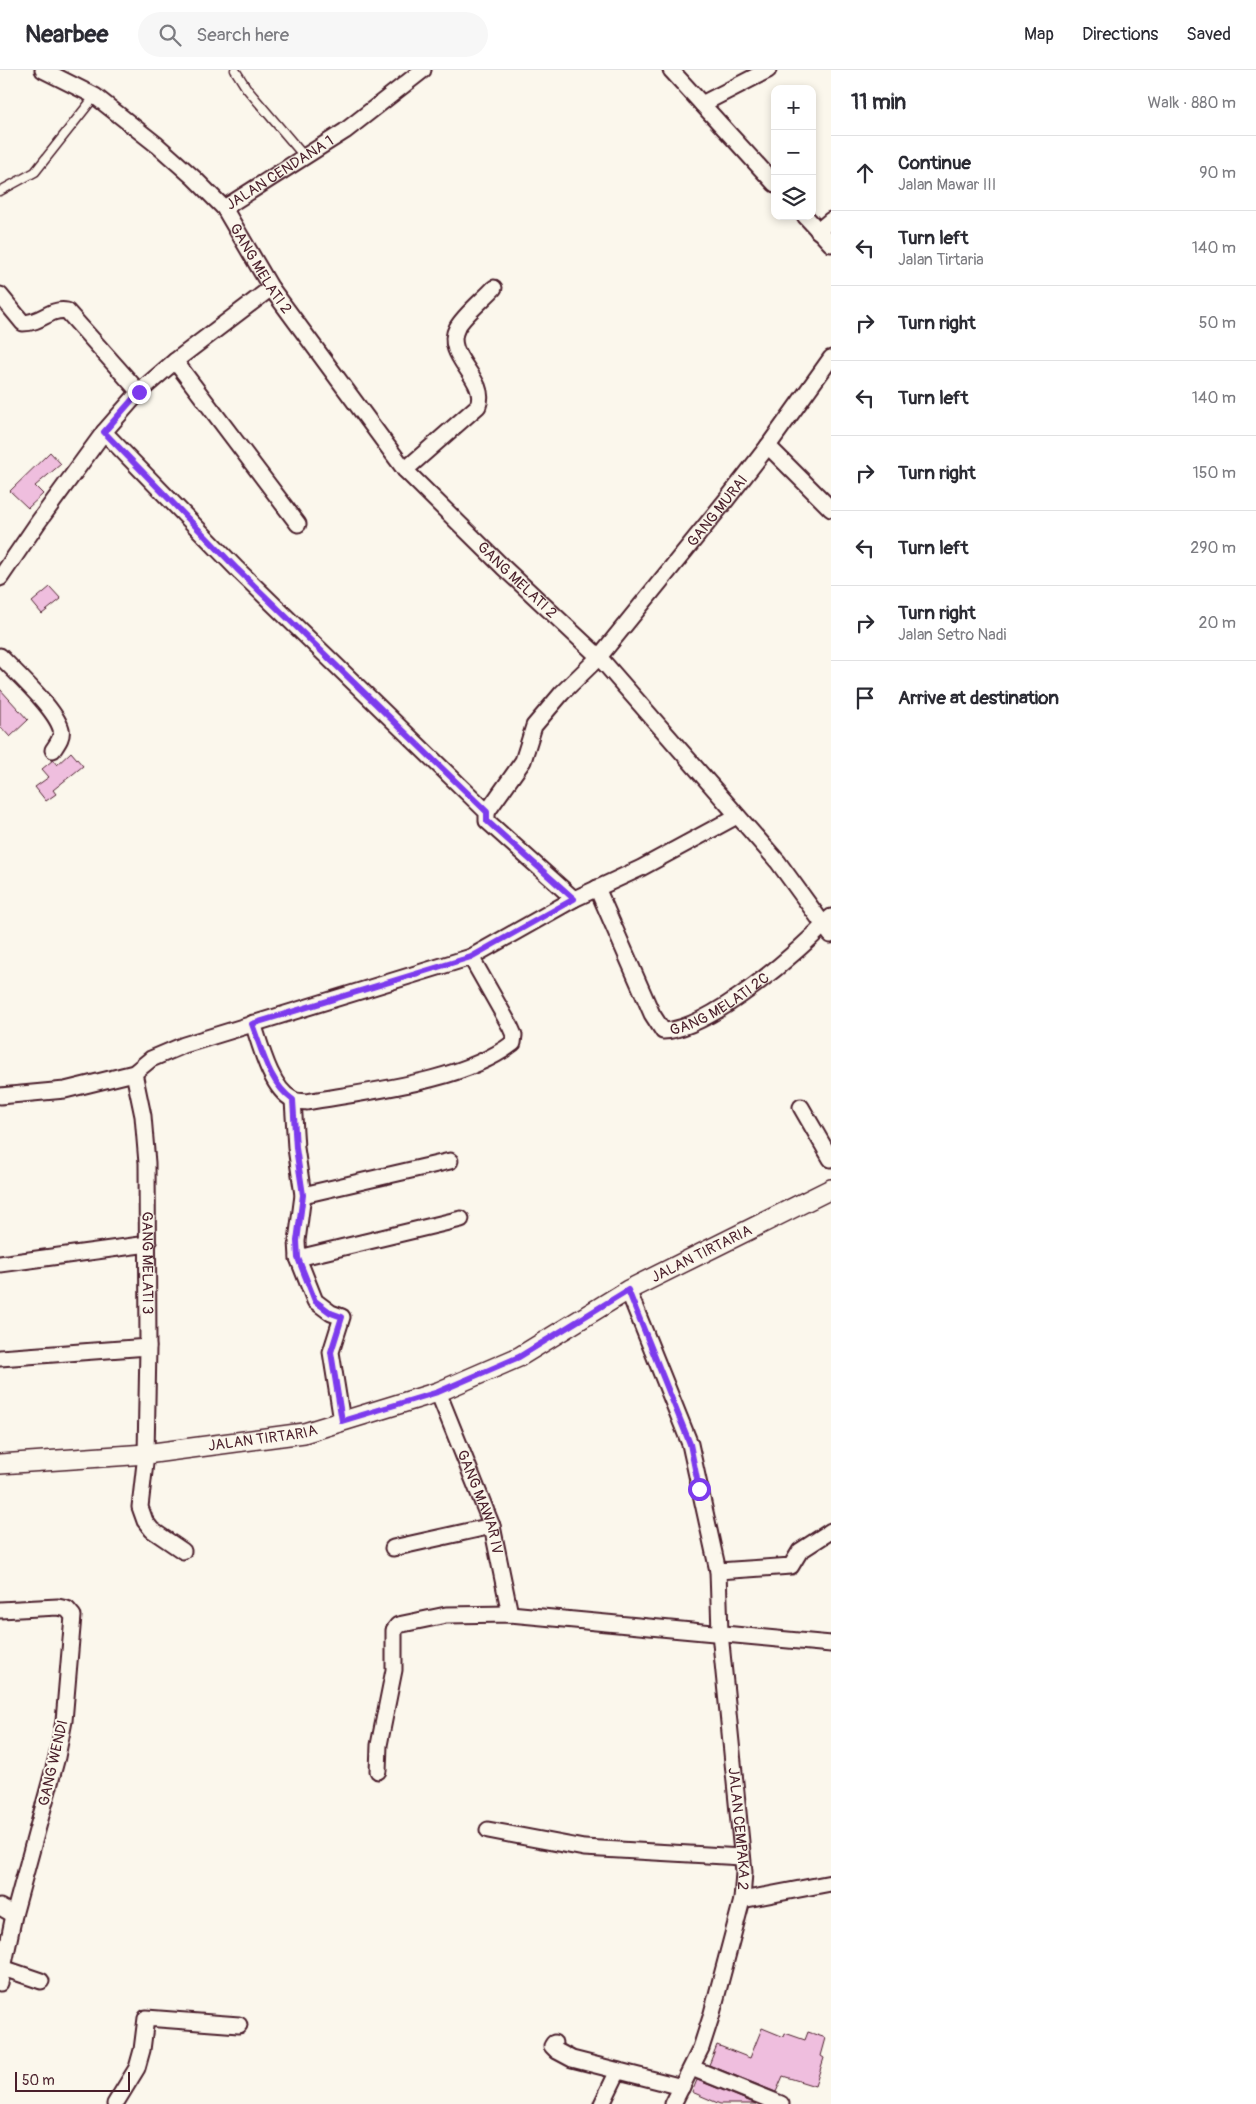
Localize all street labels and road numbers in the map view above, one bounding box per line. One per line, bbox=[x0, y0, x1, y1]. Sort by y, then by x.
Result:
street label: JALAN CENDANA 1 bbox=[222, 132, 337, 214]
street label: GANG MELATI 2 bbox=[225, 220, 296, 318]
street label: GANG MURAI bbox=[683, 471, 752, 551]
street label: GANG MELATI 2 bbox=[473, 538, 561, 623]
street label: GANG MELATI 2C bbox=[668, 968, 773, 1040]
street label: GANG MELATI 3 bbox=[137, 1211, 157, 1314]
street label: JALAN TIRTARIA bbox=[648, 1221, 755, 1287]
street label: JALAN TIRTARIA bbox=[207, 1420, 320, 1456]
street label: GANG MAWAR IV bbox=[452, 1447, 506, 1556]
street label: GANG WENDI bbox=[34, 1718, 73, 1808]
street label: JALAN CEMPAKA 2 bbox=[724, 1767, 753, 1891]

